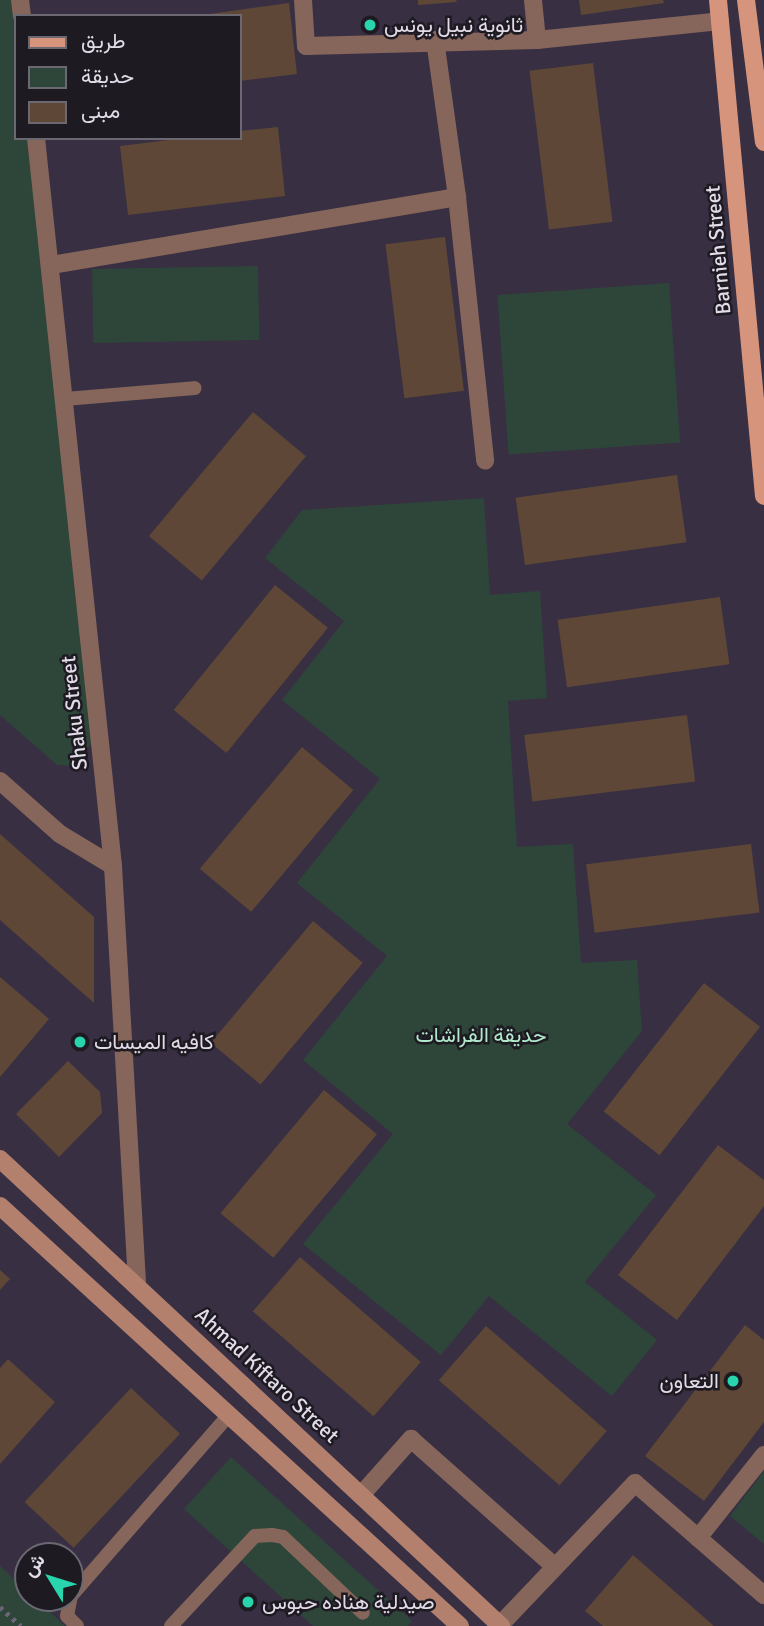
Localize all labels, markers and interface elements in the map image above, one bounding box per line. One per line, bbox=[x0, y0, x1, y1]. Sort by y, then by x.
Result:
place label: ثانوية نبيل يونس bbox=[384, 12, 523, 38]
legend bbox=[14, 14, 242, 140]
marker: ثانوية نبيل يونس bbox=[362, 17, 378, 33]
text: طريق bbox=[81, 28, 126, 54]
text: حديقة bbox=[81, 63, 134, 89]
text: مبنى bbox=[81, 98, 120, 124]
street label: Barnieh Street bbox=[700, 184, 736, 316]
street label: Shaku Street bbox=[55, 655, 93, 771]
park label: حديقة الفراشات bbox=[415, 1022, 547, 1048]
place label: كافيه الميسات bbox=[94, 1029, 214, 1055]
marker: كافيه الميسات bbox=[72, 1034, 88, 1050]
street label: Ahmad Kiftaro Street bbox=[190, 1302, 344, 1448]
place label: التعاون bbox=[659, 1368, 719, 1394]
marker: التعاون bbox=[725, 1373, 741, 1389]
north arrow bbox=[14, 1542, 84, 1612]
text: ش bbox=[18, 1549, 51, 1582]
place label: صيدلية هناده حبوس bbox=[262, 1589, 435, 1615]
marker: صيدلية هناده حبوس bbox=[240, 1594, 256, 1610]

